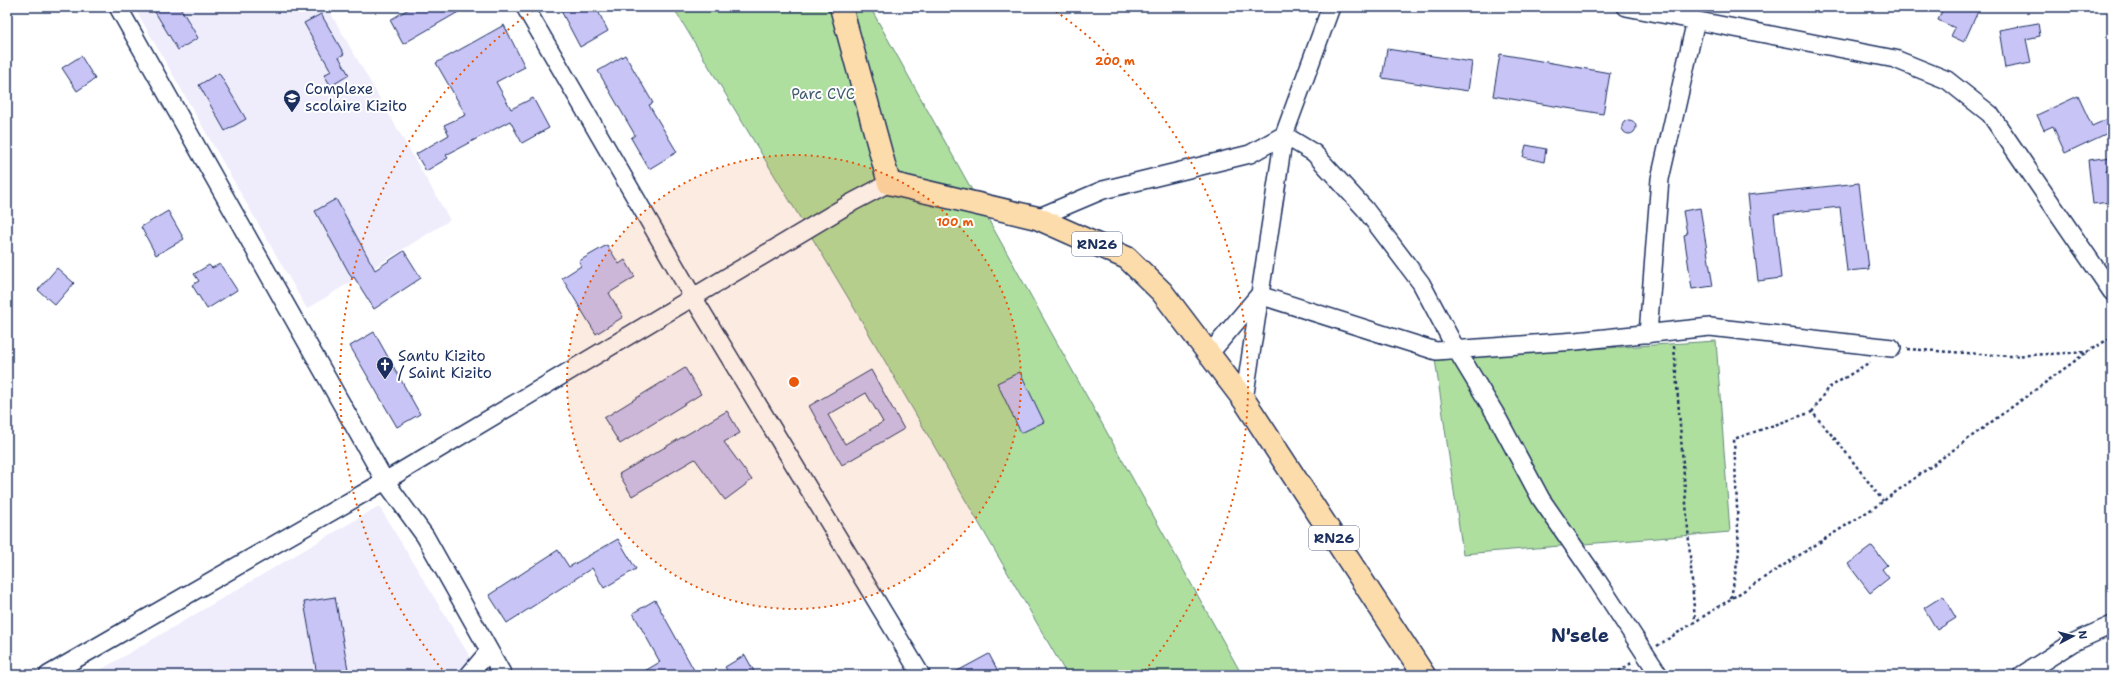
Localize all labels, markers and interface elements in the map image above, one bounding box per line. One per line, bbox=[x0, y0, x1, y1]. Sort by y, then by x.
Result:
text: 200 m bbox=[1095, 53, 1135, 69]
place label: Complexe scolaire Kizito bbox=[305, 79, 407, 116]
park label: Parc CVC bbox=[791, 84, 855, 104]
school or university icon: Complexe scolaire Kizito bbox=[282, 88, 302, 113]
text: 100 m bbox=[937, 214, 974, 230]
road number: RN26 bbox=[1072, 232, 1122, 256]
place label: Santu Kizito / Saint Kizito bbox=[398, 346, 492, 383]
church icon: Santu Kizito / Saint Kizito bbox=[375, 355, 395, 380]
centre of rings bbox=[787, 375, 801, 389]
road number: RN26 bbox=[1309, 526, 1359, 550]
north arrow bbox=[2053, 616, 2093, 656]
district label: N'sele bbox=[1551, 623, 1609, 648]
text: N bbox=[2074, 630, 2090, 640]

